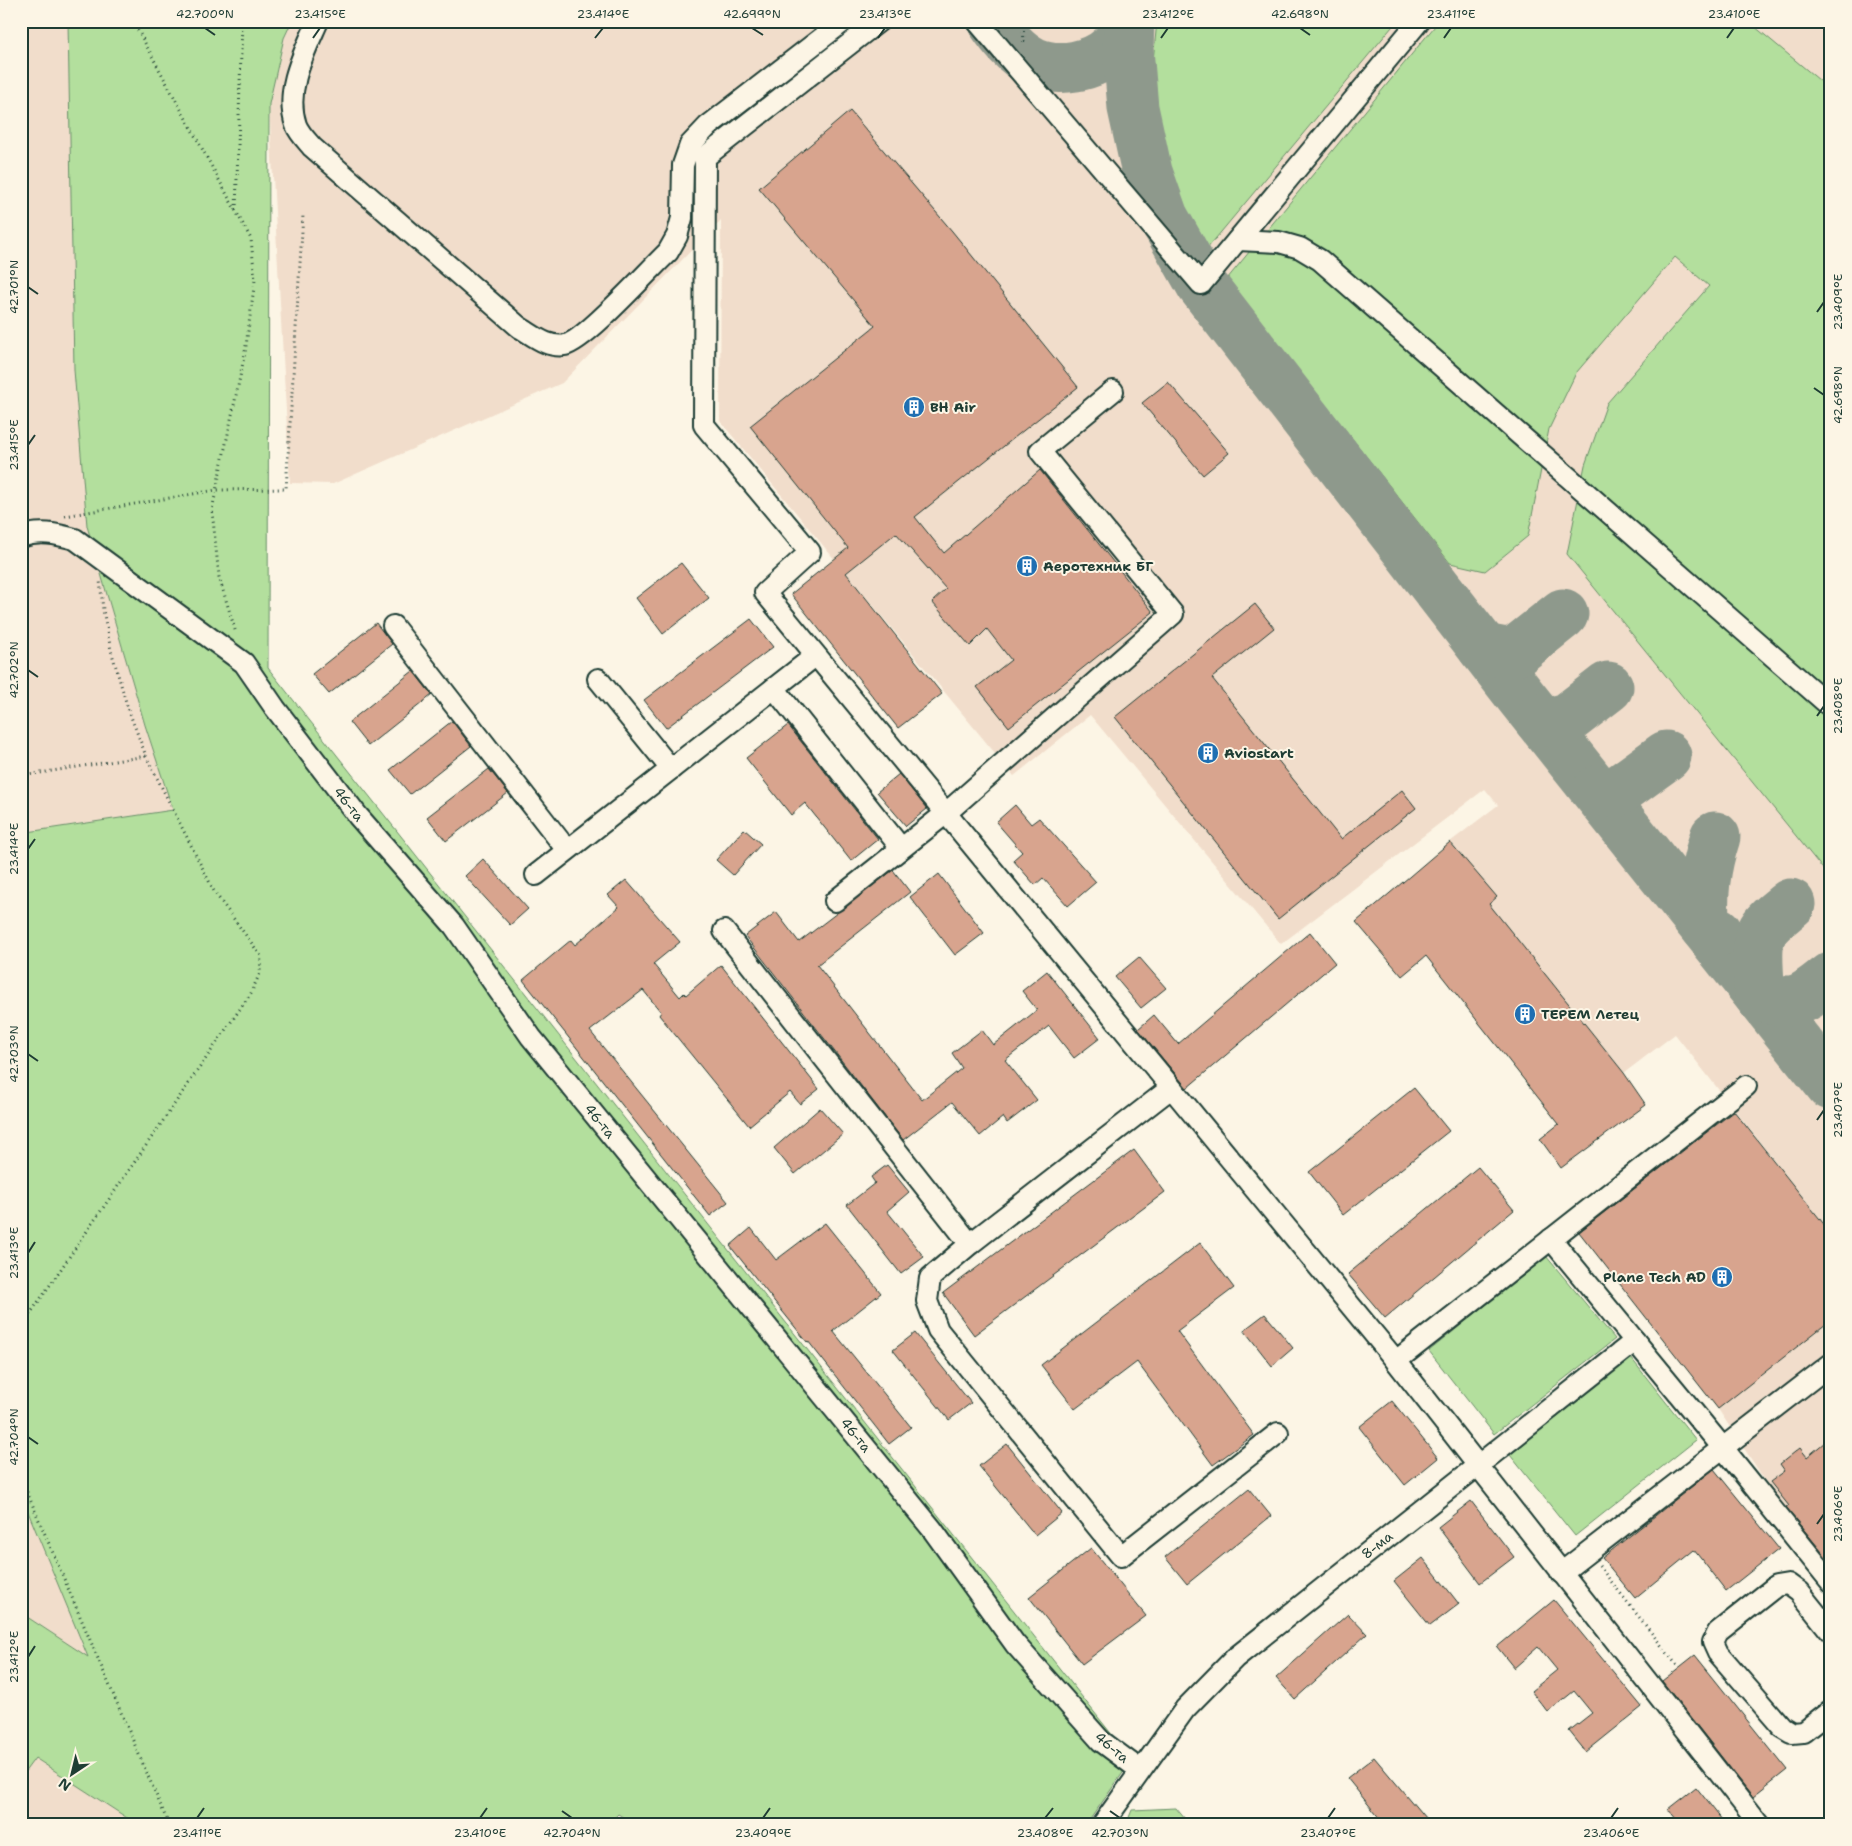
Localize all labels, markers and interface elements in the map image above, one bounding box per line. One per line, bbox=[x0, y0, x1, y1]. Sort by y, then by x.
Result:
text: 42.700°N bbox=[176, 6, 234, 22]
text: 23.415°E bbox=[294, 6, 346, 22]
text: 23.414°E bbox=[577, 6, 629, 22]
text: 42.699°N bbox=[723, 6, 781, 22]
text: 23.413°E bbox=[859, 6, 911, 22]
text: 23.412°E bbox=[1142, 6, 1194, 22]
text: 42.698°N bbox=[1271, 6, 1329, 22]
text: 23.411°E bbox=[1426, 6, 1476, 22]
text: 23.410°E bbox=[1708, 6, 1760, 22]
text: 42.701°N bbox=[6, 260, 22, 314]
text: 23.409°E bbox=[1830, 274, 1846, 330]
text: 42.698°N bbox=[1830, 366, 1846, 424]
building icon: BH Air bbox=[902, 395, 926, 419]
place label: BH Air bbox=[930, 398, 976, 416]
text: 23.415°E bbox=[6, 419, 22, 471]
building icon: Аеротехник БГ bbox=[1015, 554, 1039, 578]
place label: Аеротехник БГ bbox=[1043, 557, 1154, 575]
text: 42.702°N bbox=[6, 641, 22, 699]
text: 23.408°E bbox=[1830, 678, 1846, 734]
building icon: Aviostart bbox=[1196, 741, 1220, 765]
place label: Aviostart bbox=[1224, 744, 1294, 762]
street label: 46-та bbox=[330, 783, 368, 825]
text: 23.414°E bbox=[6, 823, 22, 875]
building icon: ТЕРЕМ Летец bbox=[1513, 1002, 1537, 1026]
place label: ТЕРЕМ Летец bbox=[1541, 1005, 1639, 1023]
text: 42.703°N bbox=[6, 1025, 22, 1083]
text: 23.407°E bbox=[1830, 1082, 1846, 1138]
street label: 46-та bbox=[581, 1100, 620, 1142]
text: 23.413°E bbox=[6, 1227, 22, 1279]
building icon: Plane Tech AD bbox=[1710, 1265, 1734, 1289]
place label: Plane Tech AD bbox=[1603, 1268, 1706, 1286]
text: 42.704°N bbox=[6, 1408, 22, 1466]
street label: 46-та bbox=[837, 1414, 876, 1456]
text: 23.406°E bbox=[1830, 1486, 1846, 1542]
street label: 8-ма bbox=[1358, 1527, 1397, 1563]
text: 23.412°E bbox=[6, 1631, 22, 1683]
street label: 46-та bbox=[1091, 1727, 1133, 1767]
north arrow bbox=[48, 1748, 98, 1798]
text: N bbox=[55, 1774, 74, 1795]
text: 23.411°E bbox=[172, 1825, 222, 1841]
text: 23.410°E bbox=[454, 1825, 506, 1841]
text: 42.704°N bbox=[543, 1825, 601, 1841]
text: 23.409°E bbox=[735, 1825, 791, 1841]
text: 23.408°E bbox=[1017, 1825, 1073, 1841]
text: 42.703°N bbox=[1091, 1825, 1149, 1841]
text: 23.407°E bbox=[1300, 1825, 1356, 1841]
text: 23.406°E bbox=[1583, 1825, 1639, 1841]

